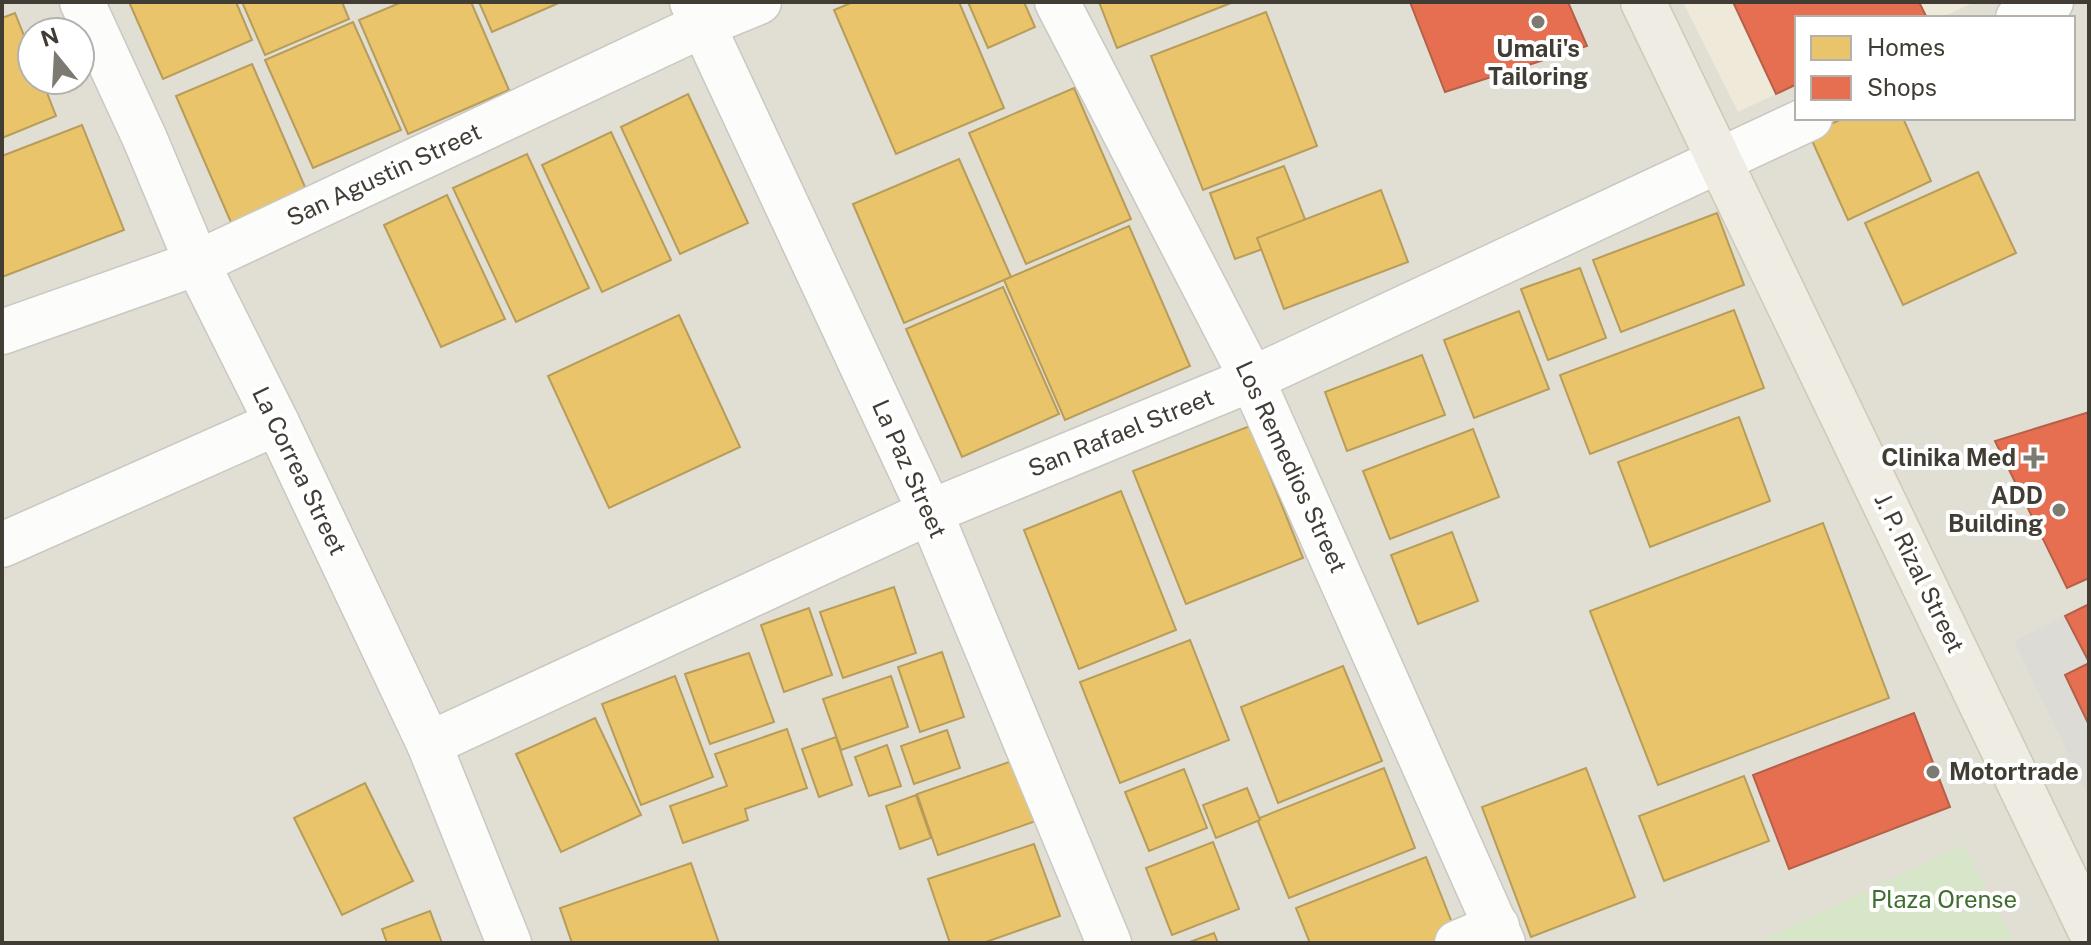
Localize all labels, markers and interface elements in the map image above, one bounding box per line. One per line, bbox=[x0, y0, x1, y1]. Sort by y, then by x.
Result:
marker: Umali's Tailoring bbox=[1529, 13, 1547, 31]
north arrow bbox=[16, 16, 96, 96]
legend bbox=[1795, 16, 2075, 120]
text: N bbox=[38, 22, 62, 52]
text: Homes bbox=[1867, 33, 1945, 61]
place label: Umali's Tailoring bbox=[1488, 34, 1588, 90]
text: Shops bbox=[1867, 73, 1937, 101]
street label: San Agustin Street bbox=[282, 117, 485, 231]
street label: Los Remedios Street bbox=[1231, 356, 1353, 577]
street label: La Correa Street bbox=[247, 382, 353, 559]
street label: San Rafael Street bbox=[1024, 382, 1217, 482]
street label: La Paz Street bbox=[867, 395, 953, 542]
place label: Clinika Med bbox=[1881, 443, 2016, 471]
marker: Clinika Med bbox=[2023, 447, 2045, 469]
place label: ADD Building bbox=[1948, 481, 2043, 537]
street label: J. P. Rizal Street bbox=[1869, 488, 1971, 657]
marker: ADD Building bbox=[2050, 501, 2068, 519]
place label: Motortrade bbox=[1949, 757, 2079, 785]
marker: Motortrade bbox=[1924, 763, 1942, 781]
park label: Plaza Orense bbox=[1871, 885, 2017, 913]

